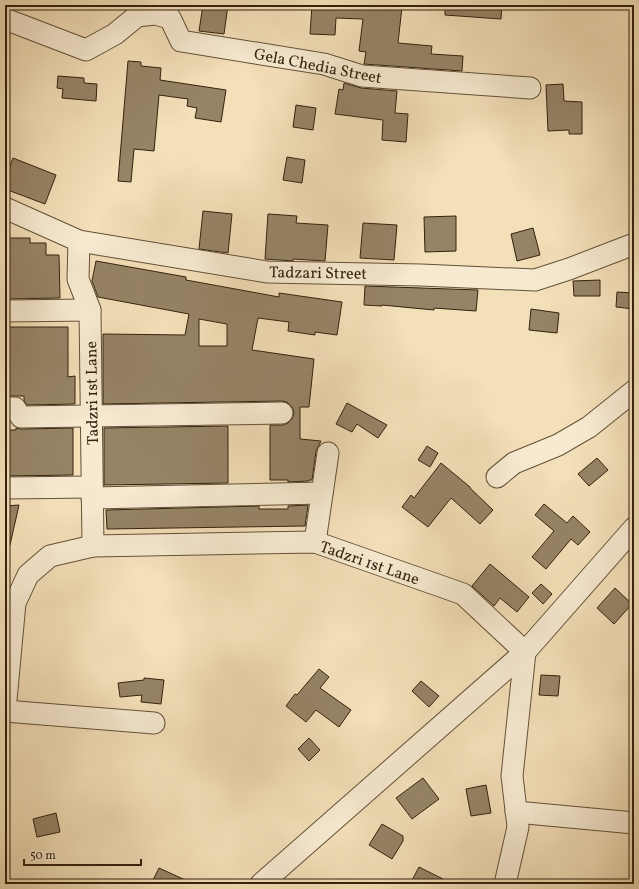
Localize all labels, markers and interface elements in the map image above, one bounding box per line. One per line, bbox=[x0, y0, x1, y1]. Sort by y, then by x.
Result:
street label: Gela Chedia Street bbox=[252, 44, 384, 90]
street label: Tadzari Street bbox=[269, 262, 368, 286]
street label: Tadzri 1st Lane bbox=[81, 341, 105, 445]
street label: Tadzri 1st Lane bbox=[317, 537, 422, 591]
scale bar bbox=[24, 841, 141, 867]
text: 50 m bbox=[30, 848, 56, 864]

